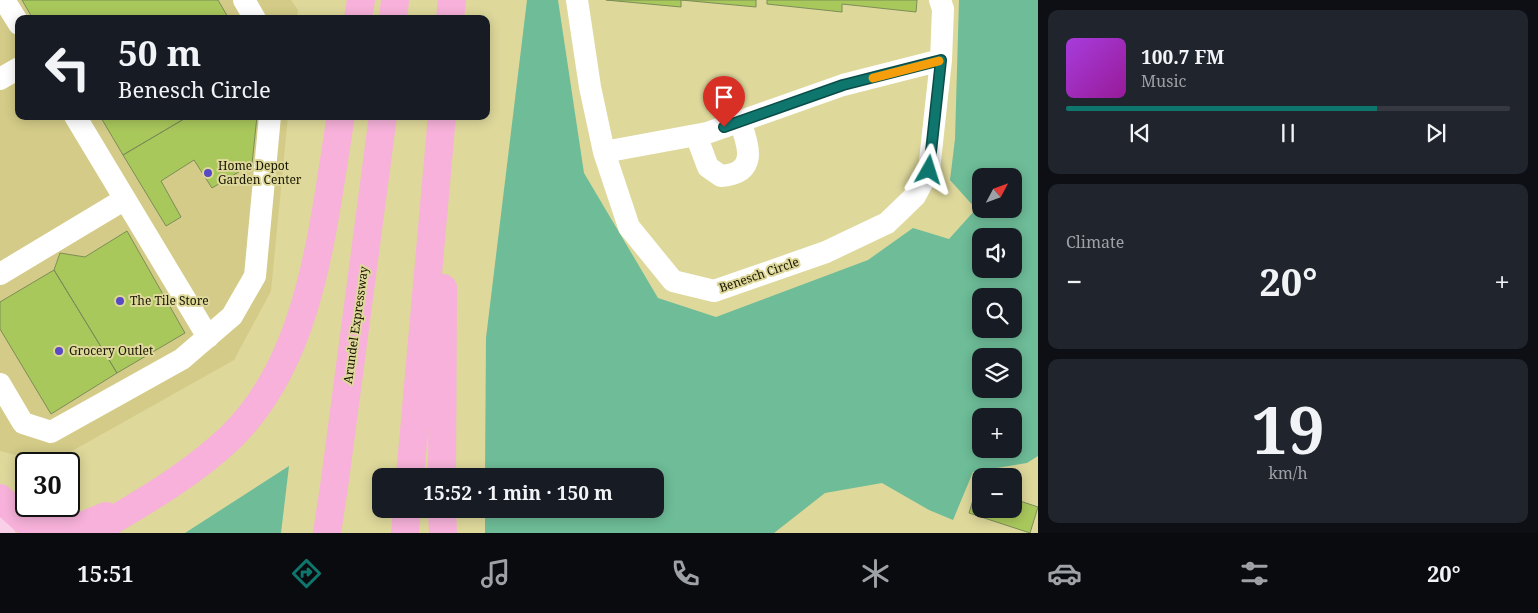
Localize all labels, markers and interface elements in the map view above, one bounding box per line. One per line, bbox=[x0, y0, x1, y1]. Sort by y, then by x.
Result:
text: 50 m bbox=[118, 29, 201, 76]
icon: left bbox=[35, 35, 100, 100]
text: 100.7 FM bbox=[1141, 44, 1224, 70]
text: Music bbox=[1141, 70, 1186, 92]
text: Benesch Circle bbox=[118, 74, 271, 104]
pin bbox=[703, 76, 745, 127]
icon: arrive bbox=[710, 83, 738, 111]
icon: previous bbox=[1126, 119, 1154, 147]
icon: pause bbox=[1274, 119, 1302, 147]
icon: next bbox=[1422, 119, 1450, 147]
position arrow bbox=[902, 143, 954, 195]
place label: Home Depot Garden Center bbox=[218, 157, 302, 188]
marker: Home Depot Garden Center bbox=[202, 167, 214, 179]
north arrow bbox=[972, 168, 1022, 218]
map controls bbox=[972, 168, 1022, 518]
button: sound bbox=[972, 228, 1022, 278]
text: Climate bbox=[1066, 231, 1124, 253]
street label: Benesch Circle bbox=[717, 253, 801, 296]
text: 20° bbox=[1259, 255, 1317, 307]
text: − bbox=[1066, 262, 1082, 300]
text: + bbox=[1494, 262, 1510, 300]
street label: Arundel Expressway bbox=[339, 265, 372, 385]
button: search bbox=[972, 288, 1022, 338]
place label: The Tile Store bbox=[130, 292, 209, 309]
marker: The Tile Store bbox=[114, 295, 126, 307]
place label: Grocery Outlet bbox=[69, 342, 153, 359]
marker: Grocery Outlet bbox=[53, 345, 65, 357]
button: layers bbox=[972, 348, 1022, 398]
text: 19 bbox=[1251, 385, 1325, 473]
button: + bbox=[972, 408, 1022, 458]
speed limit sign: 30 bbox=[15, 452, 80, 517]
text: km/h bbox=[1268, 462, 1308, 484]
button: − bbox=[972, 468, 1022, 518]
text: 15:52 · 1 min · 150 m bbox=[423, 480, 613, 506]
icon: directions bbox=[289, 556, 324, 591]
icon: music bbox=[478, 556, 513, 591]
icon: phone bbox=[668, 556, 703, 591]
icon: climate bbox=[858, 556, 893, 591]
icon: car bbox=[1047, 556, 1082, 591]
icon: filters bbox=[1237, 556, 1272, 591]
text: 15:51 bbox=[77, 558, 134, 588]
text: 20° bbox=[1427, 558, 1461, 588]

